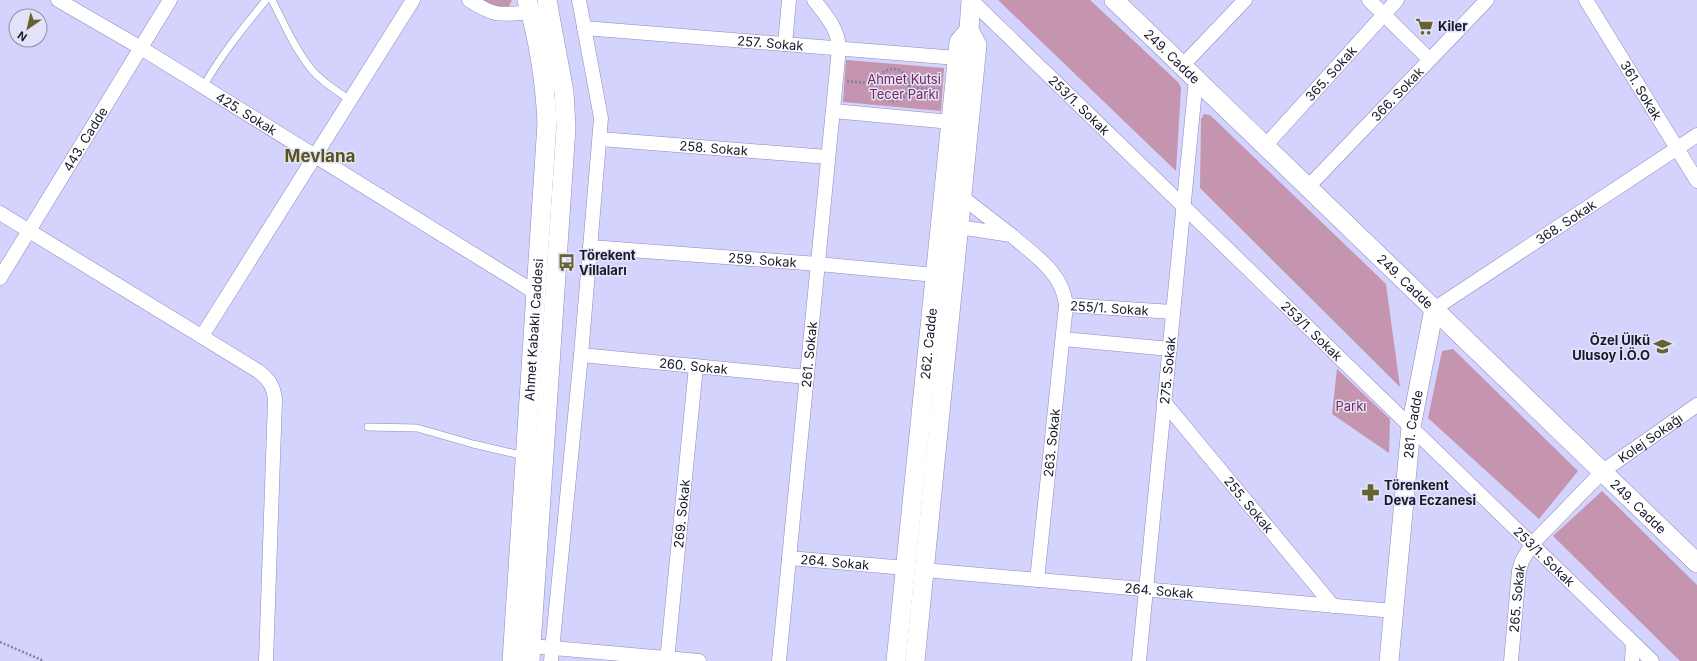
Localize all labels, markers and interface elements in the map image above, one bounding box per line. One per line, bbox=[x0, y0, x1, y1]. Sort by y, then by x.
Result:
north arrow bbox=[8, 8, 48, 48]
supermarket icon: Kiler bbox=[1415, 16, 1435, 36]
place label: Kiler bbox=[1438, 18, 1468, 34]
street label: 249. Cadde bbox=[1141, 26, 1204, 87]
text: N bbox=[15, 28, 30, 44]
street label: 257. Sokak bbox=[737, 32, 804, 54]
street label: 365. Sokak bbox=[1302, 42, 1360, 104]
street label: 361. Sokak bbox=[1617, 58, 1666, 123]
street label: 366. Sokak bbox=[1368, 63, 1427, 124]
park label: Ahmet Kutsi Tecer Parkı bbox=[867, 71, 941, 102]
street label: 253/1. Sokak bbox=[1045, 72, 1113, 138]
street label: 425. Sokak bbox=[213, 88, 280, 138]
street label: 443. Cadde bbox=[59, 104, 111, 174]
street label: 258. Sokak bbox=[679, 137, 749, 159]
district label: Mevlana bbox=[285, 146, 355, 166]
street label: 368. Sokak bbox=[1533, 196, 1599, 248]
place label: Törekent Villaları bbox=[579, 247, 636, 278]
street label: 259. Sokak bbox=[728, 249, 797, 270]
street label: 249. Cadde bbox=[1374, 251, 1437, 312]
bus stop icon: Törekent Villaları bbox=[556, 252, 576, 272]
street label: Ahmet Kabaklı Caddesi bbox=[521, 258, 546, 401]
street label: 255/1. Sokak bbox=[1069, 297, 1149, 318]
street label: 253/1. Sokak bbox=[1278, 298, 1346, 364]
street label: 262. Cadde bbox=[917, 307, 940, 380]
street label: 261. Sokak bbox=[798, 321, 820, 388]
place label: Özel Ülkü Ulusoy İ.Ö.O bbox=[1572, 332, 1650, 363]
street label: 275. Sokak bbox=[1156, 336, 1179, 405]
school or university icon: Özel Ülkü Ulusoy İ.Ö.O bbox=[1653, 337, 1673, 357]
street label: 260. Sokak bbox=[658, 355, 729, 377]
street label: 281. Cadde bbox=[1400, 389, 1426, 459]
park label: Parkı bbox=[1336, 398, 1366, 414]
street label: 263. Sokak bbox=[1040, 408, 1063, 478]
street label: Kolej Sokağı bbox=[1615, 410, 1686, 466]
street label: 255. Sokak bbox=[1221, 473, 1277, 536]
street label: 249. Cadde bbox=[1607, 476, 1670, 537]
place label: Törenkent Deva Eczanesi bbox=[1384, 477, 1476, 508]
street label: 269. Sokak bbox=[670, 479, 693, 549]
pharmacy icon: Törenkent Deva Eczanesi bbox=[1361, 482, 1381, 502]
street label: 253/1. Sokak bbox=[1510, 523, 1578, 590]
street label: 264. Sokak bbox=[800, 551, 870, 573]
street label: 265. Sokak bbox=[1506, 562, 1529, 633]
street label: 264. Sokak bbox=[1124, 580, 1194, 601]

